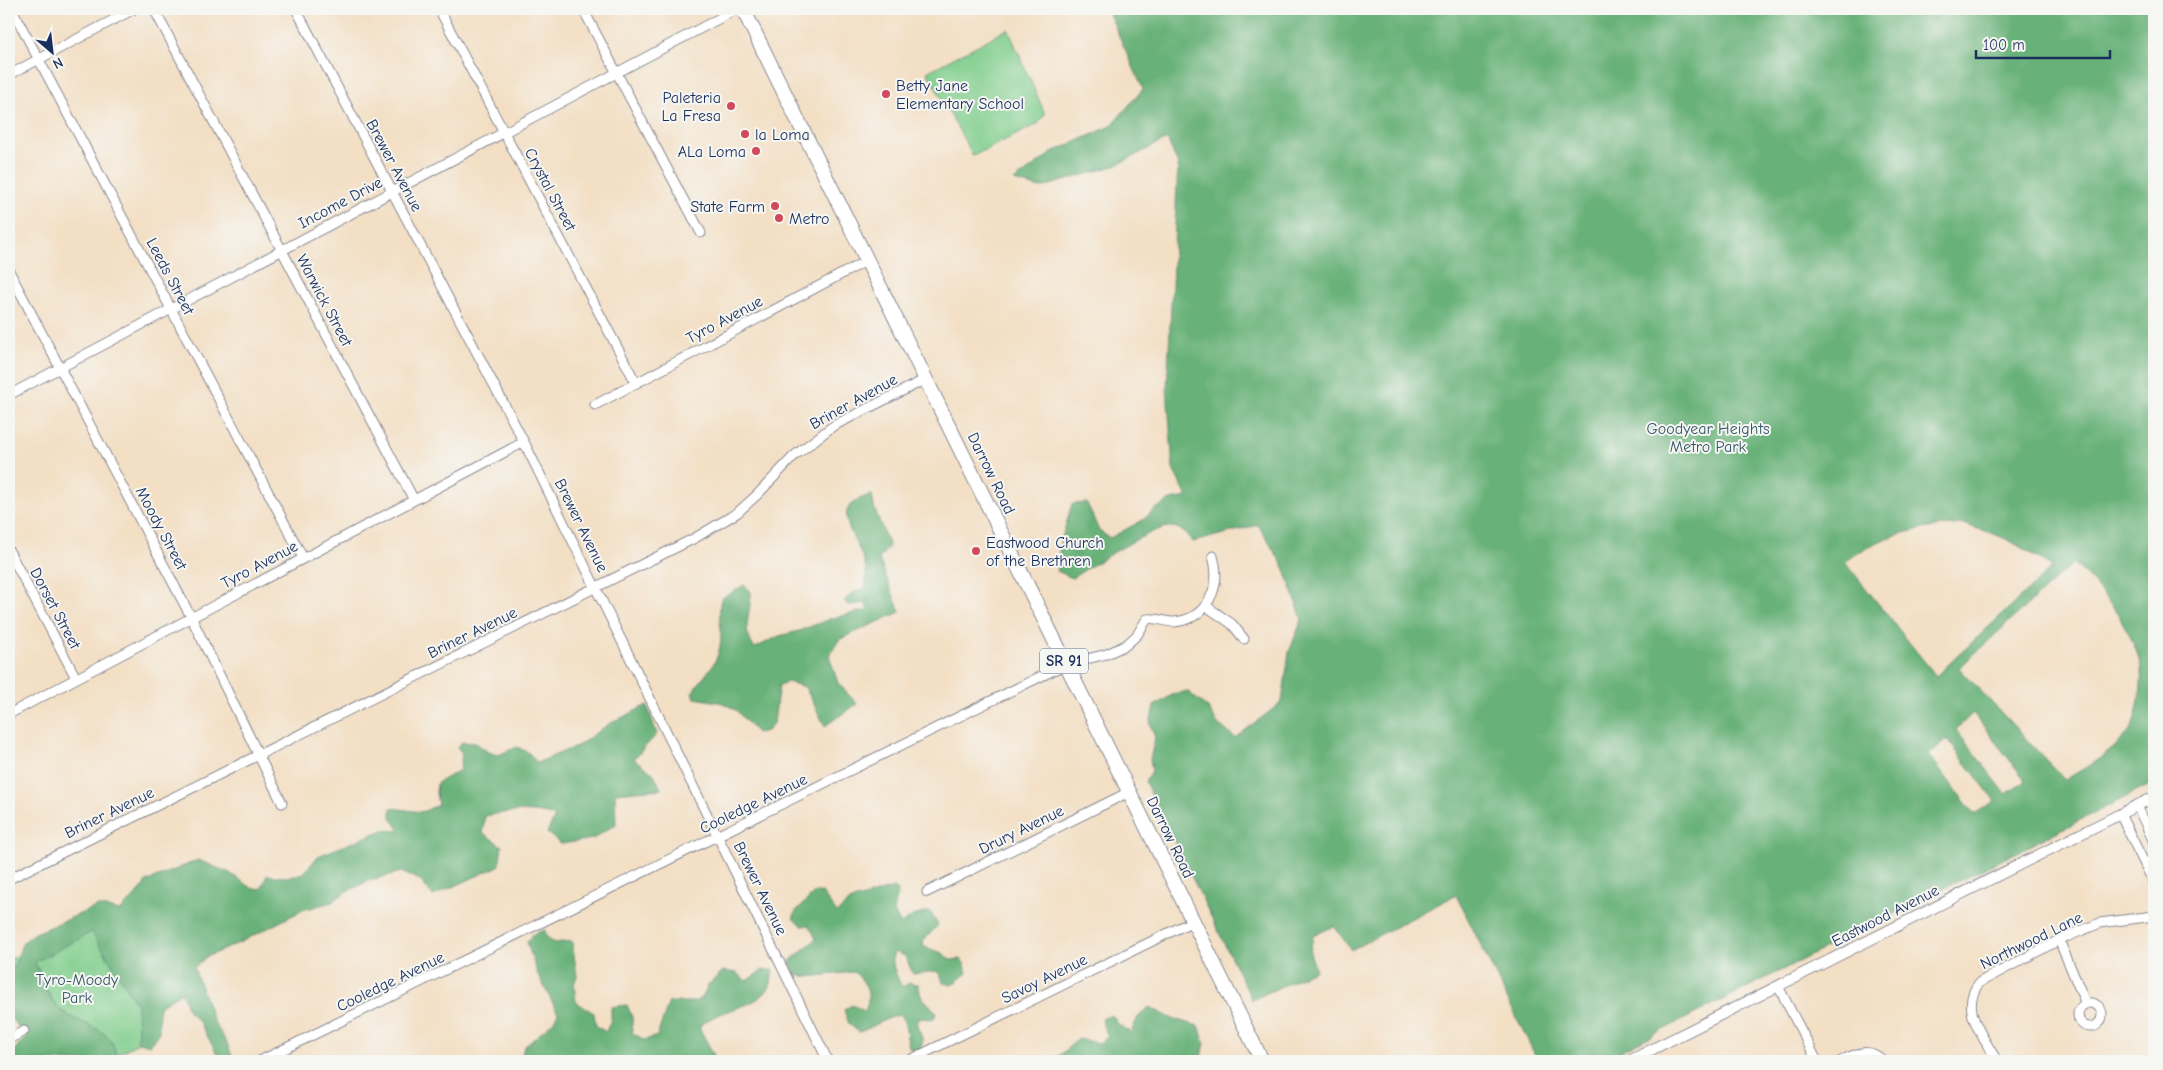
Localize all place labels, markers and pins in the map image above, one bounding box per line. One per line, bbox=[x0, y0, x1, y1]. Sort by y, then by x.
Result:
place label: Betty Jane Elementary School bbox=[896, 77, 1024, 113]
marker: Betty Jane Elementary School bbox=[880, 88, 892, 100]
place label: Paleteria La Fresa bbox=[662, 89, 721, 125]
marker: Paleteria La Fresa bbox=[725, 100, 737, 112]
place label: la Loma bbox=[755, 126, 810, 144]
marker: la Loma bbox=[739, 128, 751, 140]
place label: ALa Loma bbox=[678, 143, 746, 161]
marker: ALa Loma bbox=[750, 145, 762, 157]
place label: State Farm bbox=[690, 198, 765, 216]
marker: State Farm bbox=[769, 200, 781, 212]
place label: Metro bbox=[789, 210, 830, 228]
marker: Metro bbox=[773, 212, 785, 224]
place label: Eastwood Church of the Brethren bbox=[986, 534, 1104, 570]
marker: Eastwood Church of the Brethren bbox=[970, 545, 982, 557]

